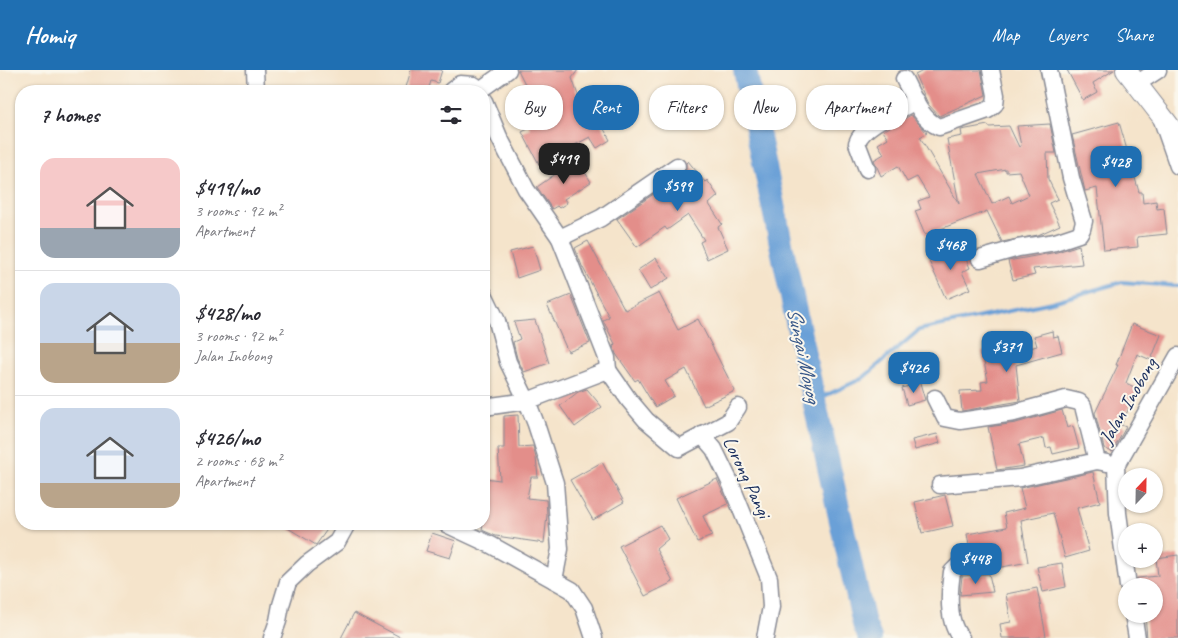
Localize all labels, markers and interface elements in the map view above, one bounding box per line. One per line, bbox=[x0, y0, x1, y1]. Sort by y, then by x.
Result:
text: Homiq bbox=[25, 20, 75, 50]
text: Map bbox=[992, 24, 1020, 46]
text: Layers bbox=[1048, 24, 1087, 46]
text: Share bbox=[1115, 24, 1153, 46]
chip: Buy bbox=[505, 85, 563, 130]
chip: Rent bbox=[573, 85, 639, 130]
chip: Filters bbox=[649, 85, 724, 130]
chip: New bbox=[734, 85, 796, 130]
chip: Apartment bbox=[806, 85, 908, 130]
icon: filters bbox=[437, 101, 465, 129]
text: 7 homes bbox=[40, 102, 99, 128]
pin: $419 bbox=[534, 142, 594, 185]
pin: $428 bbox=[1086, 146, 1146, 188]
text: $419 bbox=[550, 149, 578, 169]
text: $428 bbox=[1102, 152, 1130, 172]
pin: $599 bbox=[648, 170, 708, 212]
text: $419/mo bbox=[195, 175, 259, 201]
text: $599 bbox=[664, 176, 692, 196]
icon: home bbox=[80, 178, 140, 238]
text: 3 rooms · 92 m² bbox=[195, 201, 281, 221]
text: Apartment bbox=[195, 221, 254, 241]
pin: $468 bbox=[921, 228, 981, 271]
text: $468 bbox=[936, 235, 966, 255]
text: $428/mo bbox=[195, 300, 260, 326]
icon: home bbox=[80, 303, 140, 363]
water label: Sungai Moyog bbox=[781, 305, 827, 407]
text: 3 rooms · 92 m² bbox=[195, 326, 281, 346]
pin: $371 bbox=[977, 330, 1037, 373]
text: $371 bbox=[993, 337, 1021, 357]
text: Jalan Inobong bbox=[195, 346, 272, 366]
pin: $426 bbox=[884, 352, 944, 394]
street label: Jalan Inobong bbox=[1093, 352, 1164, 450]
text: $426 bbox=[899, 358, 929, 378]
text: $426/mo bbox=[195, 425, 260, 451]
icon: home bbox=[80, 428, 140, 488]
street label: Lorong Pangi bbox=[717, 432, 778, 524]
text: 2 rooms · 68 m² bbox=[195, 451, 281, 471]
north arrow bbox=[1118, 468, 1162, 512]
map controls bbox=[1118, 468, 1163, 623]
text: Apartment bbox=[195, 471, 254, 491]
button: + bbox=[1118, 523, 1163, 568]
pin: $448 bbox=[946, 542, 1006, 585]
text: $448 bbox=[962, 549, 990, 569]
button: − bbox=[1118, 578, 1163, 623]

